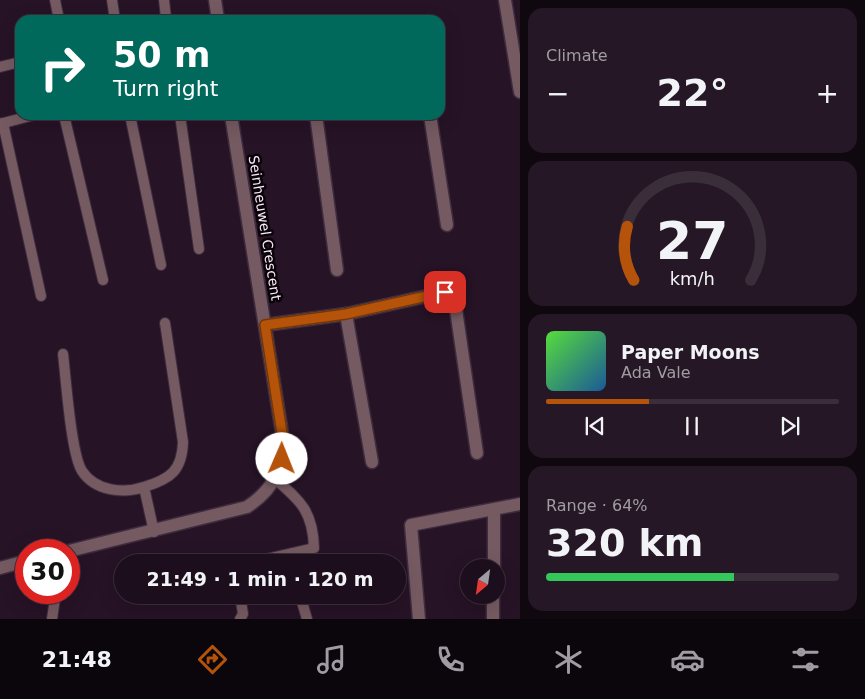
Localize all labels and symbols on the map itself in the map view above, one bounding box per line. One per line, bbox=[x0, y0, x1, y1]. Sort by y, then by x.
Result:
street label: Seinheuwel Crescent bbox=[246, 154, 284, 302]
pin bbox=[424, 271, 466, 313]
position arrow bbox=[255, 432, 307, 484]
speed limit sign: 30 bbox=[15, 539, 80, 604]
north arrow bbox=[460, 559, 505, 604]

